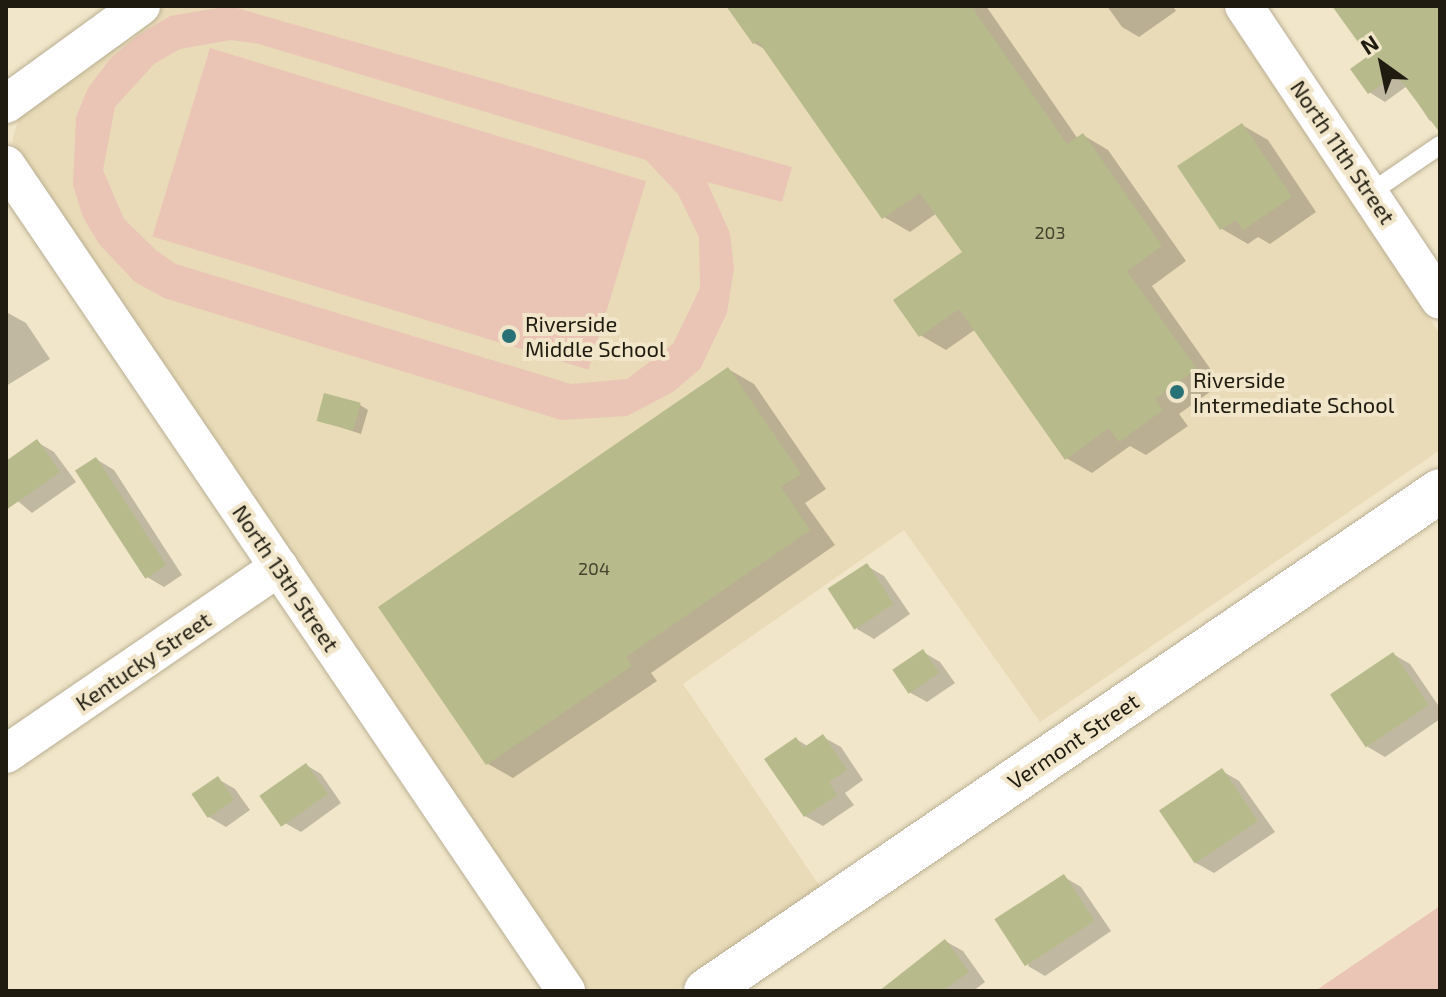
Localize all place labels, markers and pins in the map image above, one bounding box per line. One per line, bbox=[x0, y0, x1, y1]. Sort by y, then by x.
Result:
place label: Riverside Middle School bbox=[525, 310, 666, 362]
marker: Riverside Middle School bbox=[500, 327, 518, 345]
place label: Riverside Intermediate School bbox=[1193, 366, 1394, 418]
marker: Riverside Intermediate School bbox=[1168, 383, 1186, 401]

